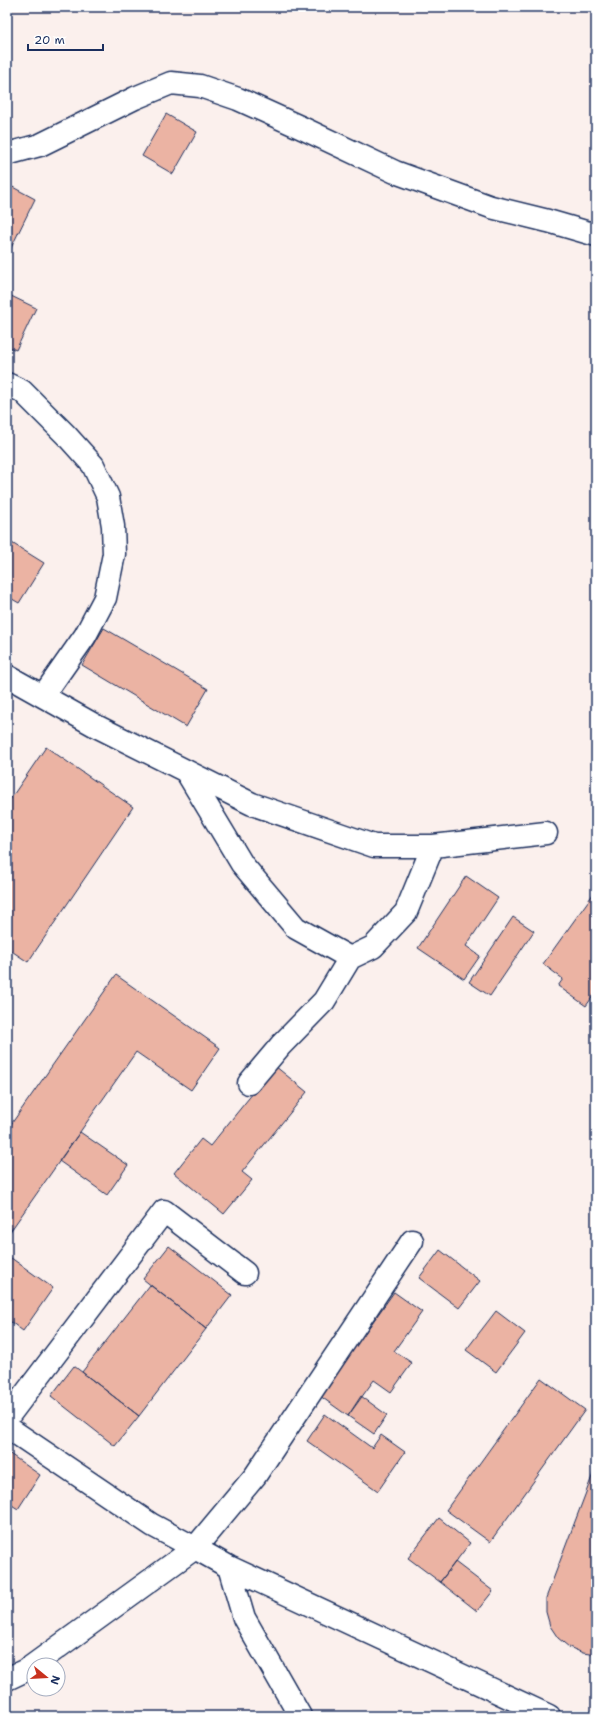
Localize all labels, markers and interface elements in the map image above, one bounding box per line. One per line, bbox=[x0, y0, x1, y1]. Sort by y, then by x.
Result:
scale bar bbox=[28, 26, 103, 52]
text: 20 m bbox=[34, 32, 65, 48]
north arrow bbox=[26, 1657, 66, 1697]
text: N bbox=[46, 1673, 64, 1687]

